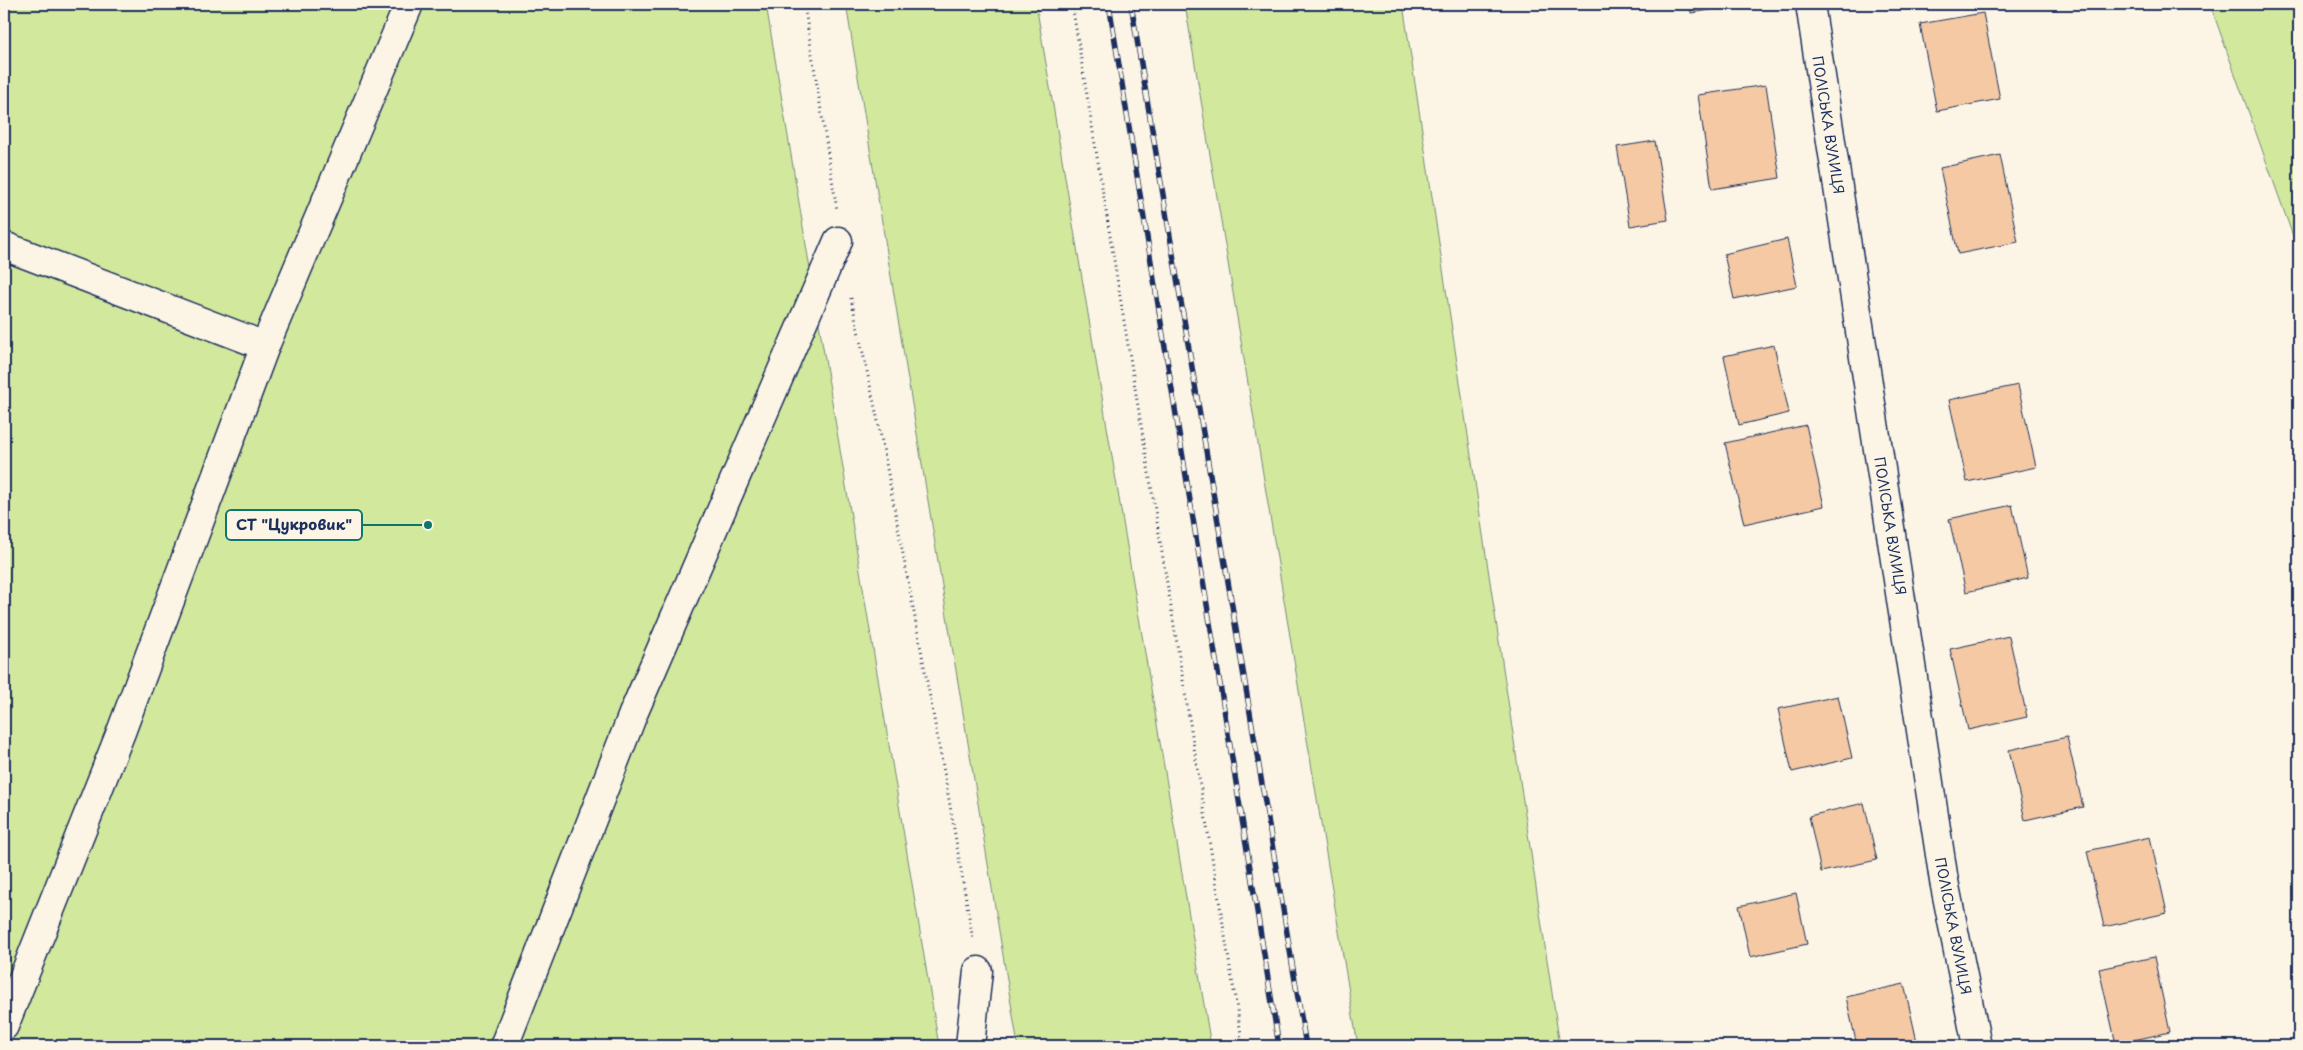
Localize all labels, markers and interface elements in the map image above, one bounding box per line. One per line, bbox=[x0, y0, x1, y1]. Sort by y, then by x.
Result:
street label: ПОЛІСЬКА ВУЛИЦЯ bbox=[1807, 54, 1850, 195]
street label: ПОЛІСЬКА ВУЛИЦЯ bbox=[1869, 455, 1912, 596]
callout: СТ "Цукровик" bbox=[226, 510, 362, 540]
text: СТ "Цукровик" bbox=[236, 512, 352, 535]
street label: ПОЛІСЬКА ВУЛИЦЯ bbox=[1930, 855, 1977, 996]

